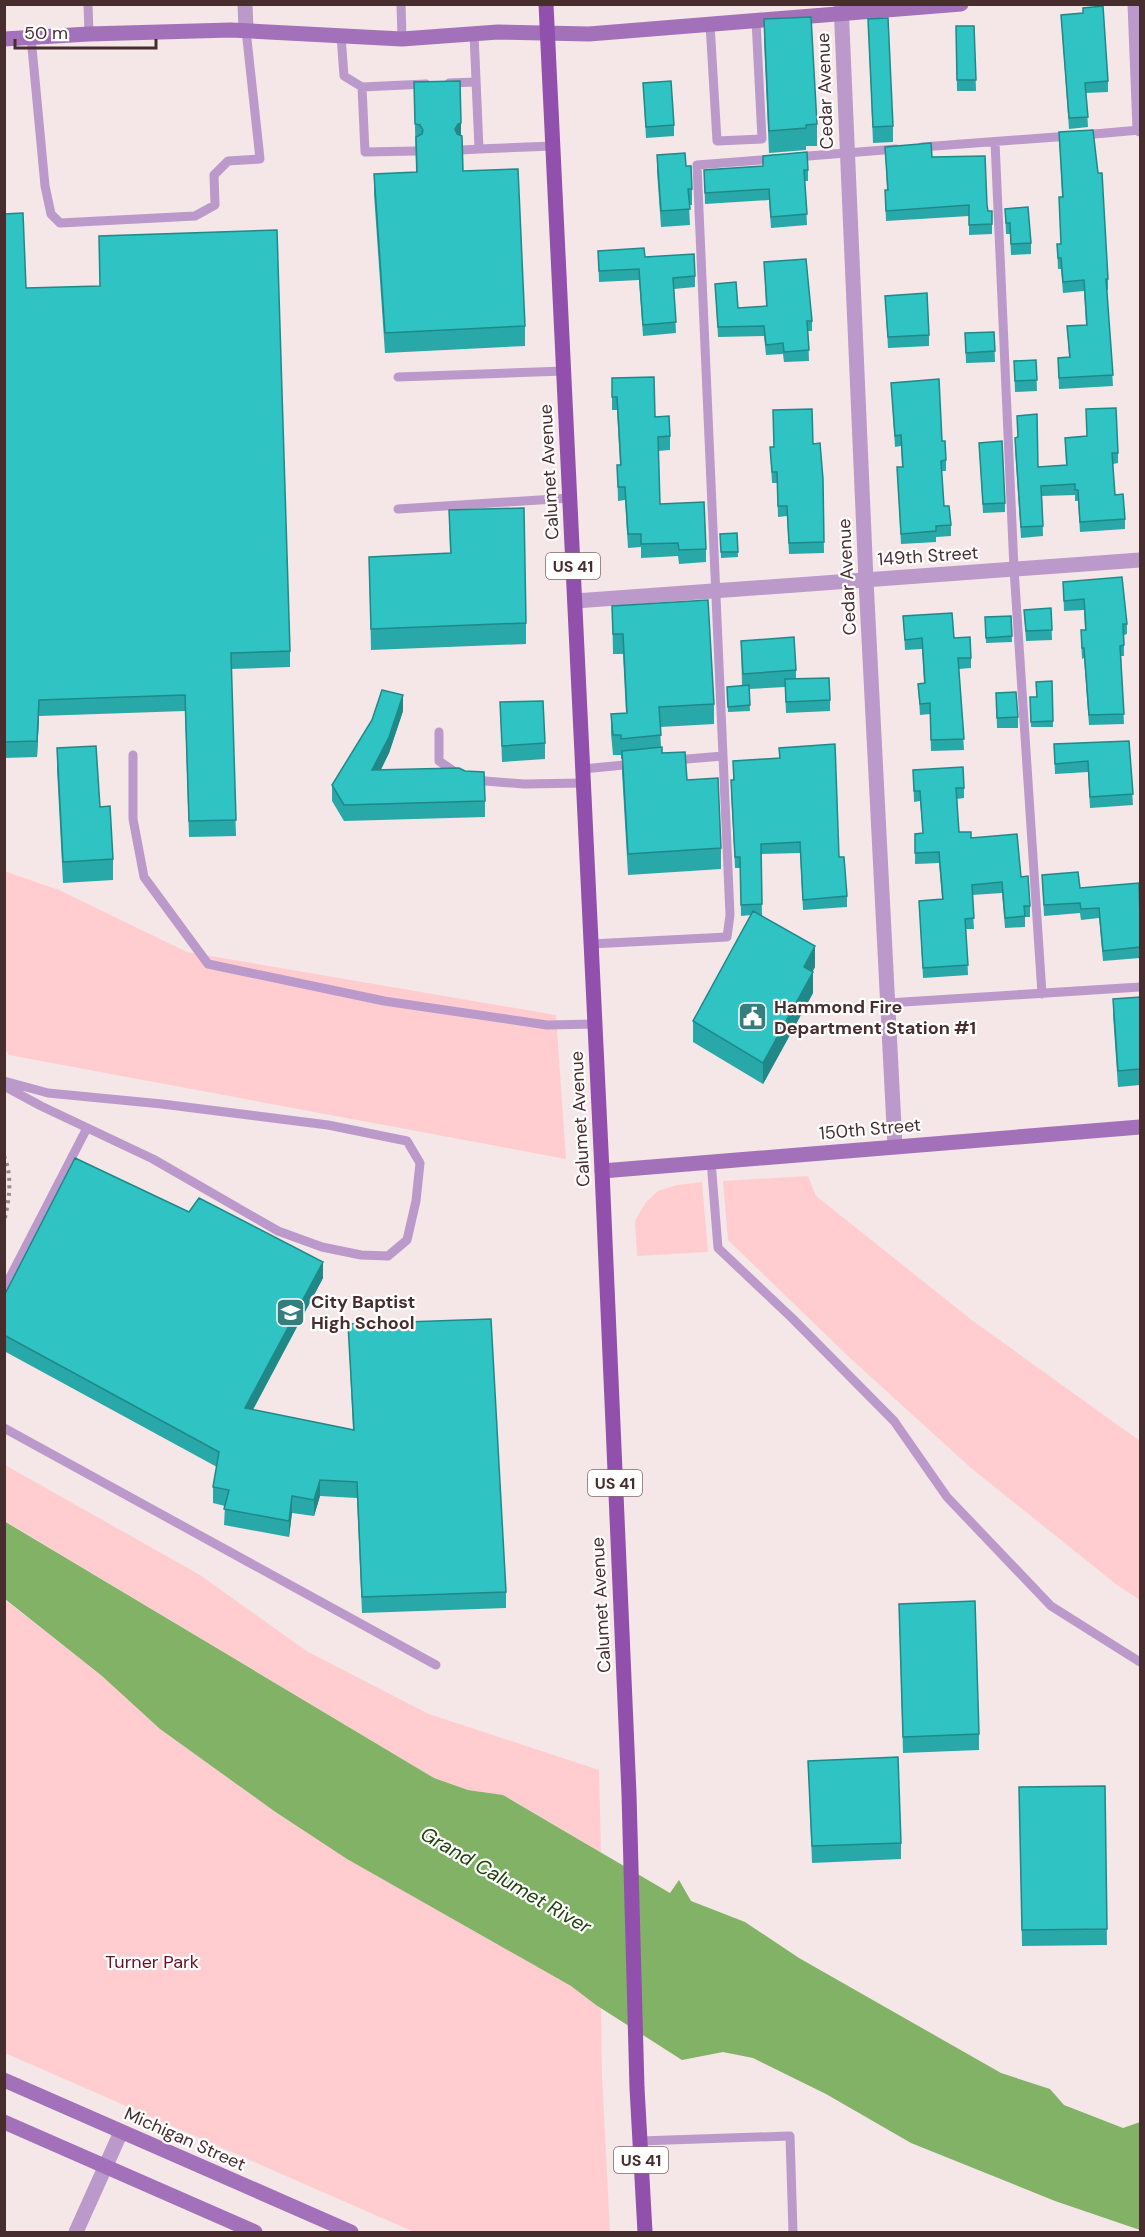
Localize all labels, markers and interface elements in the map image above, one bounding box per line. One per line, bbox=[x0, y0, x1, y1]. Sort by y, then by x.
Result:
scale bar bbox=[15, 12, 156, 50]
text: 50 m bbox=[24, 21, 68, 45]
street label: Cedar Avenue bbox=[811, 32, 839, 150]
street label: Calumet Avenue bbox=[533, 403, 565, 541]
street label: Cedar Avenue bbox=[832, 518, 862, 636]
street label: 149th Street bbox=[877, 541, 979, 571]
road number: US 41 bbox=[546, 553, 600, 579]
place label: Hammond Fire Department Station #1 bbox=[774, 995, 976, 1040]
public building icon: Hammond Fire Department Station #1 bbox=[737, 1001, 769, 1033]
street label: Calumet Avenue bbox=[564, 1050, 596, 1188]
street label: 150th Street bbox=[818, 1113, 922, 1145]
place label: City Baptist High School bbox=[311, 1290, 415, 1335]
school or university icon: City Baptist High School bbox=[274, 1296, 306, 1328]
road number: US 41 bbox=[588, 1470, 642, 1496]
street label: Calumet Avenue bbox=[585, 1536, 617, 1674]
water label: Grand Calumet River bbox=[416, 1820, 597, 1940]
park label: Turner Park bbox=[105, 1950, 199, 1974]
street label: Michigan Street bbox=[121, 2102, 249, 2176]
road number: US 41 bbox=[614, 2147, 668, 2173]

